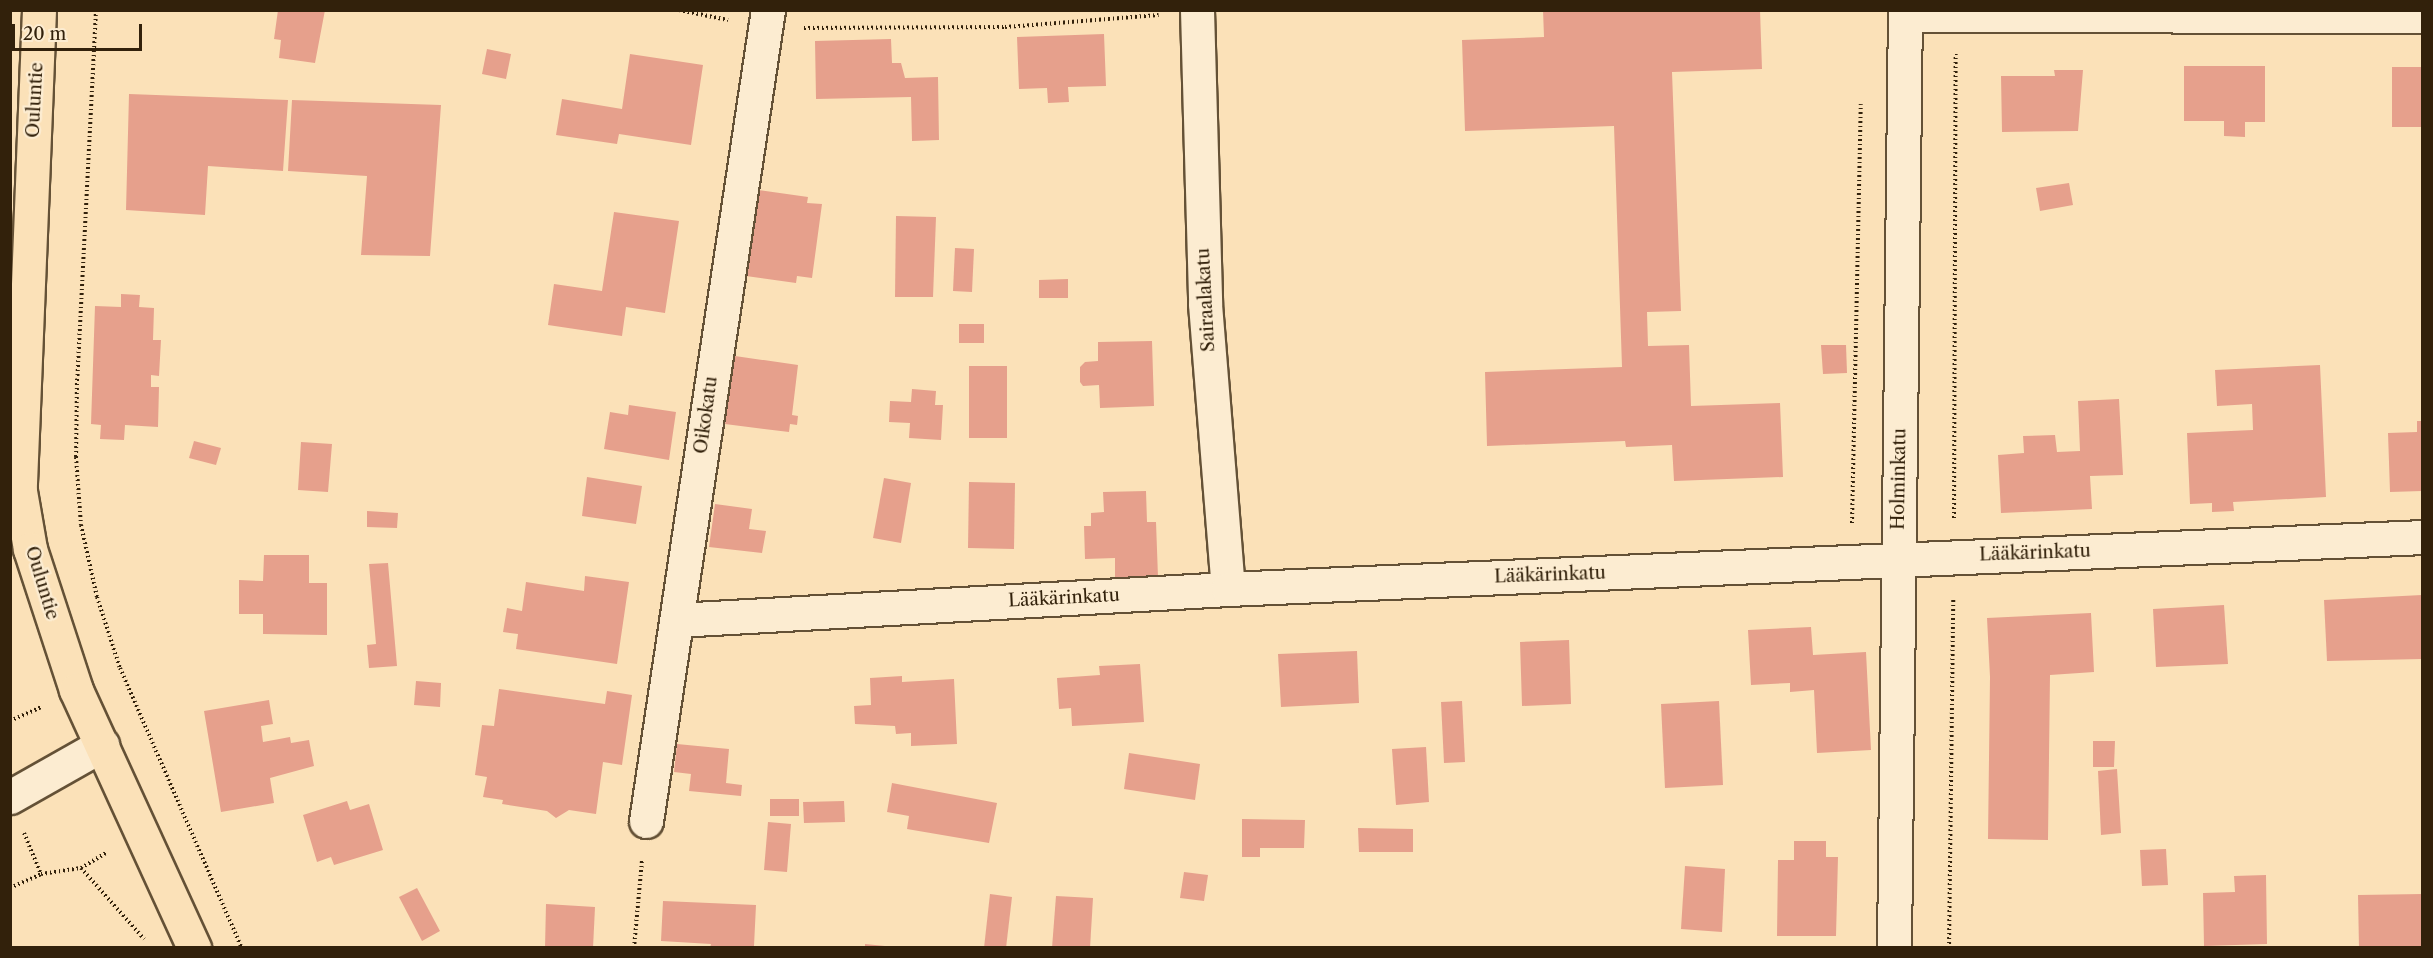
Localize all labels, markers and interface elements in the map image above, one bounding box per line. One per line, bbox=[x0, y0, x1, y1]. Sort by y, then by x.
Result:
scale bar bbox=[15, 12, 146, 50]
text: 20 m bbox=[23, 23, 66, 45]
street label: Ouluntie bbox=[22, 62, 48, 138]
street label: Sairaalakatu bbox=[1192, 248, 1220, 352]
street label: Oikokatu bbox=[690, 375, 722, 455]
street label: Holminkatu bbox=[1887, 428, 1911, 530]
street label: Lääkärinkatu bbox=[1979, 540, 2091, 566]
street label: Ouluntie bbox=[21, 544, 63, 622]
street label: Lääkärinkatu bbox=[1494, 562, 1606, 588]
street label: Lääkärinkatu bbox=[1008, 584, 1120, 612]

